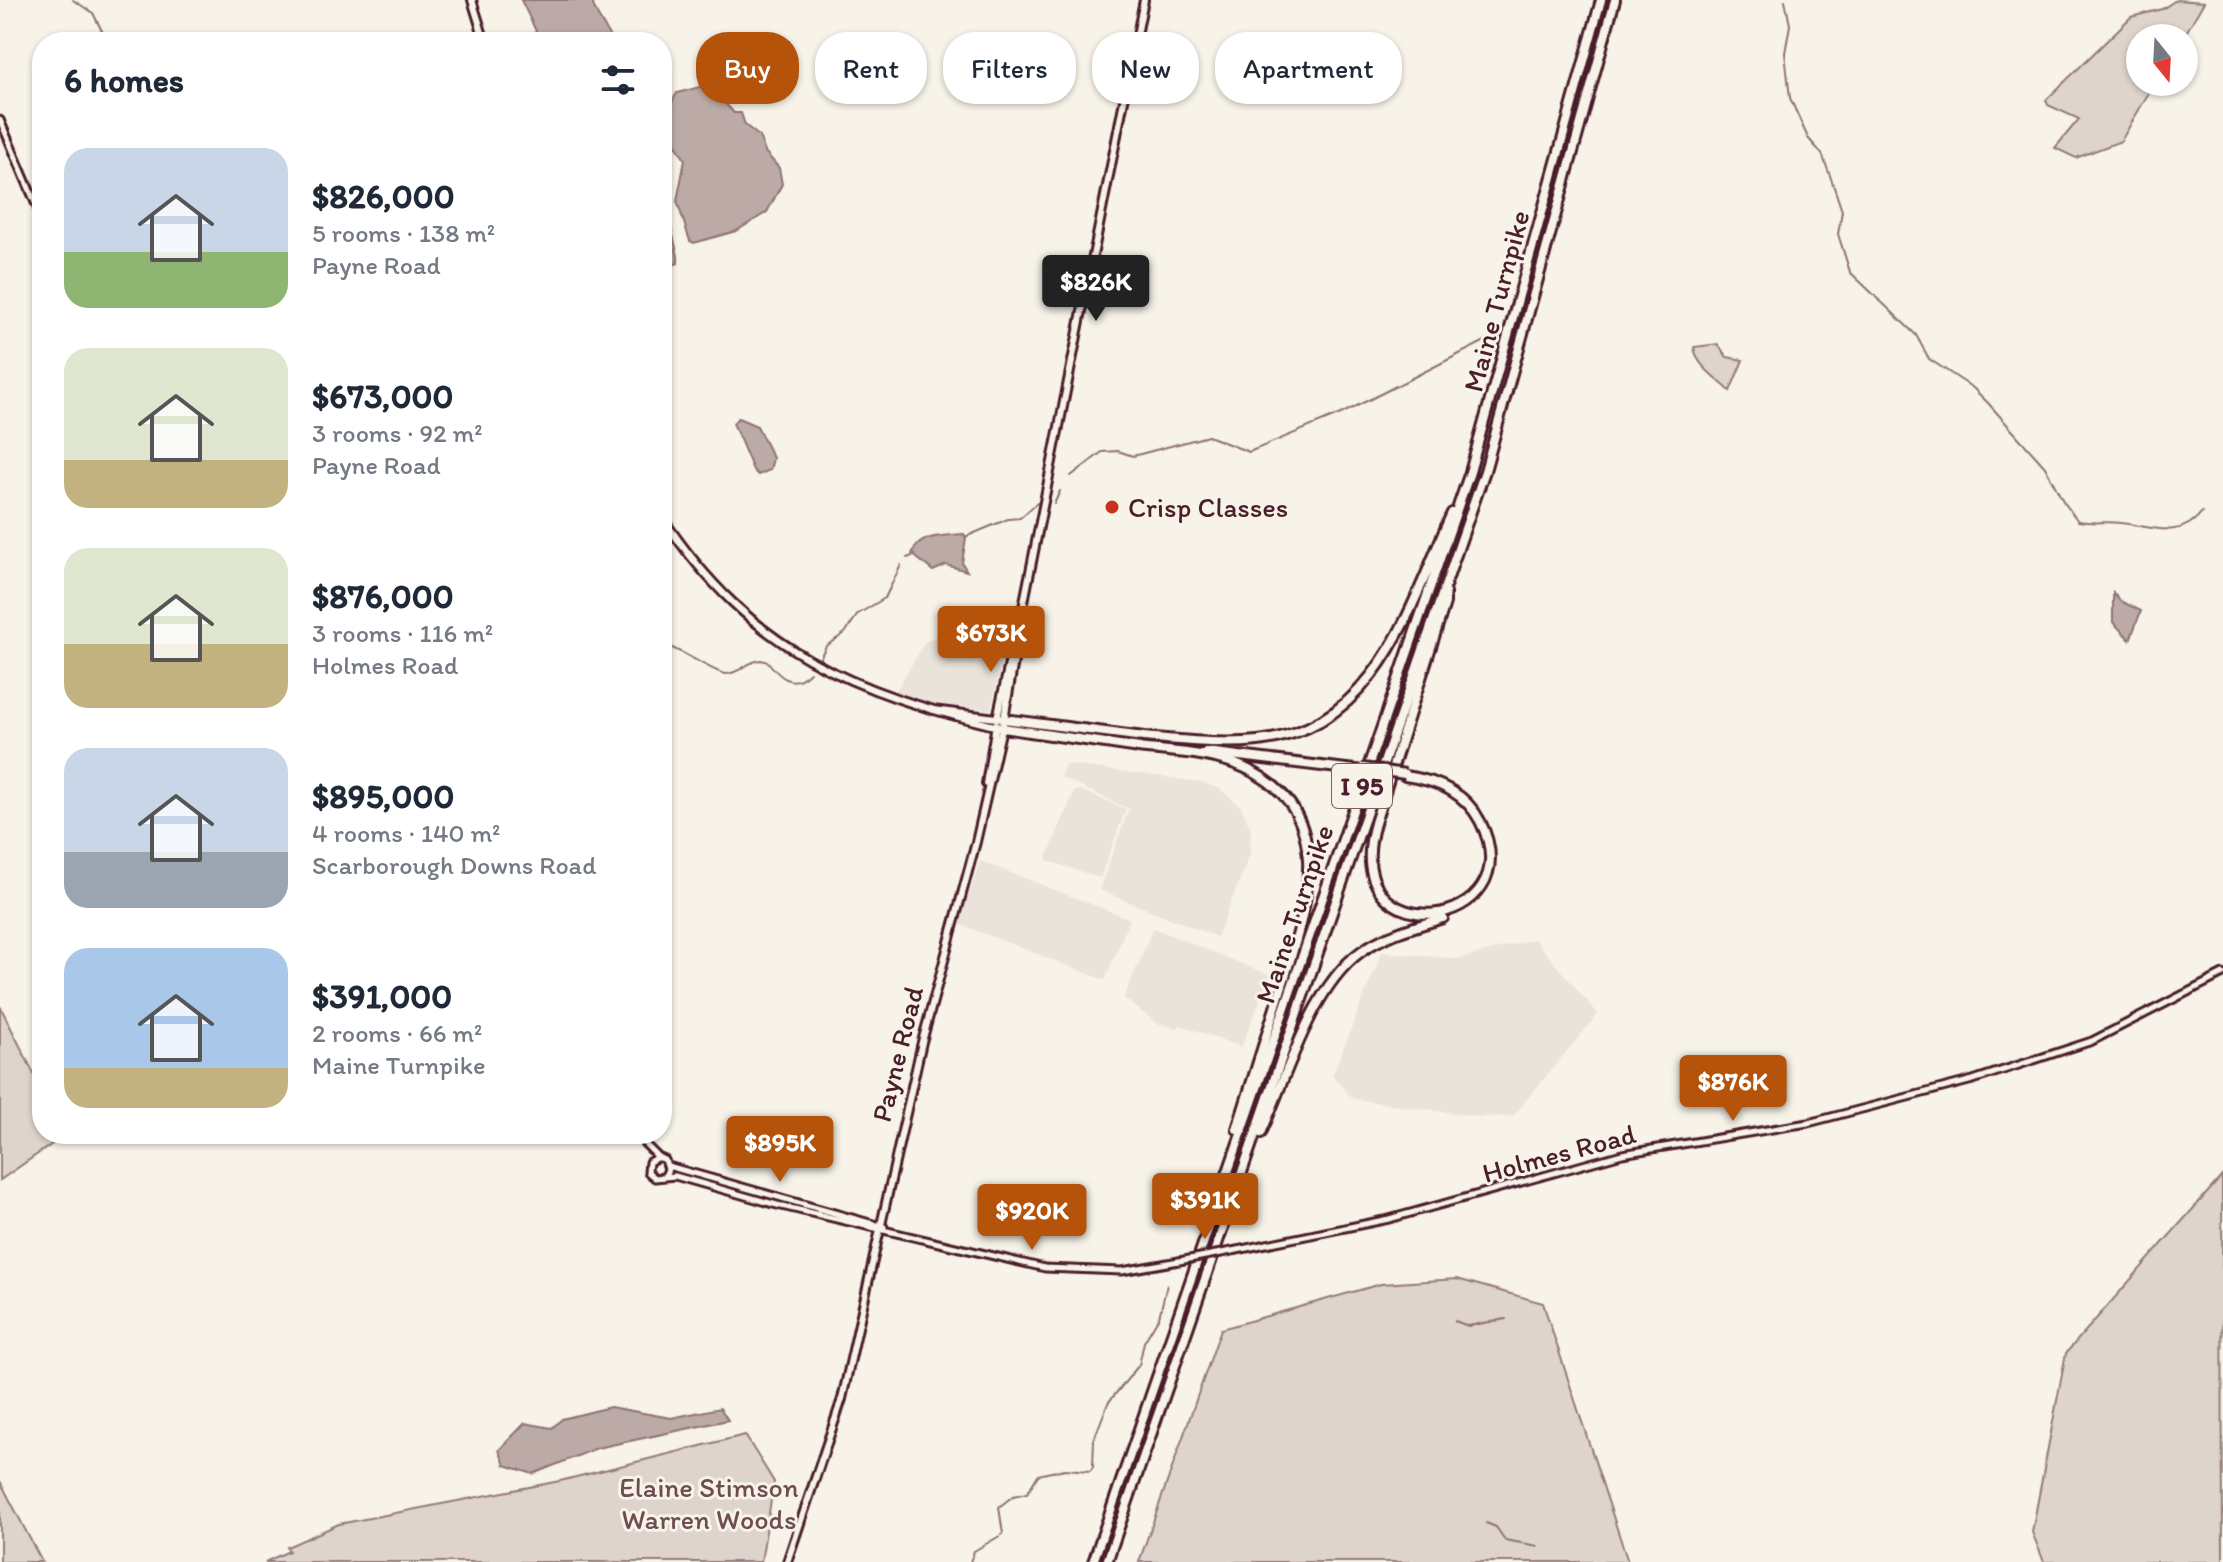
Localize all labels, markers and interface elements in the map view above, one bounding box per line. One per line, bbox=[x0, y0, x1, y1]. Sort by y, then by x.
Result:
north arrow bbox=[2126, 24, 2198, 96]
map controls bbox=[2126, 24, 2198, 96]
chip: Buy bbox=[696, 32, 799, 104]
chip: Rent bbox=[815, 32, 927, 104]
chip: Filters bbox=[943, 32, 1076, 104]
chip: New bbox=[1092, 32, 1199, 104]
chip: Apartment bbox=[1215, 32, 1402, 104]
icon: filters bbox=[596, 58, 640, 102]
text: 6 homes bbox=[64, 60, 184, 101]
text: $826,000 bbox=[312, 176, 455, 217]
icon: home bbox=[128, 180, 224, 276]
street label: Maine Turnpike bbox=[1455, 206, 1537, 396]
text: 5 rooms · 138 m² bbox=[312, 217, 495, 249]
text: Payne Road bbox=[312, 249, 441, 281]
pin: $826K bbox=[1040, 255, 1152, 323]
text: $826K bbox=[1060, 265, 1132, 297]
text: $673,000 bbox=[312, 376, 454, 417]
icon: home bbox=[128, 380, 224, 476]
text: 3 rooms · 92 m² bbox=[312, 417, 483, 449]
text: Payne Road bbox=[312, 449, 441, 481]
place label: Crisp Classes bbox=[1128, 490, 1288, 524]
marker: Crisp Classes bbox=[1103, 498, 1121, 516]
text: $876,000 bbox=[312, 576, 454, 617]
icon: home bbox=[128, 580, 224, 676]
pin: $673K bbox=[935, 606, 1047, 674]
text: $673K bbox=[956, 616, 1026, 648]
text: 3 rooms · 116 m² bbox=[312, 617, 493, 649]
text: Holmes Road bbox=[312, 649, 458, 681]
road number: I 95 bbox=[1332, 764, 1392, 808]
text: $895,000 bbox=[312, 776, 454, 817]
icon: home bbox=[128, 780, 224, 876]
text: 4 rooms · 140 m² bbox=[312, 817, 500, 849]
street label: Maine Turnpike bbox=[1248, 820, 1340, 1008]
text: Scarborough Downs Road bbox=[312, 849, 597, 881]
text: $391,000 bbox=[312, 976, 452, 1017]
icon: home bbox=[128, 980, 224, 1076]
street label: Payne Road bbox=[864, 983, 930, 1125]
text: 2 rooms · 66 m² bbox=[312, 1017, 482, 1049]
text: Maine Turnpike bbox=[312, 1049, 485, 1081]
pin: $876K bbox=[1677, 1055, 1789, 1123]
text: $876K bbox=[1698, 1065, 1768, 1097]
pin: $895K bbox=[724, 1116, 836, 1184]
street label: Holmes Road bbox=[1479, 1116, 1640, 1190]
text: $895K bbox=[744, 1126, 816, 1158]
pin: $391K bbox=[1149, 1173, 1261, 1241]
text: $391K bbox=[1170, 1183, 1240, 1215]
pin: $920K bbox=[976, 1184, 1088, 1252]
text: $920K bbox=[995, 1194, 1069, 1226]
park label: Elaine Stimson Warren Woods bbox=[619, 1470, 799, 1536]

